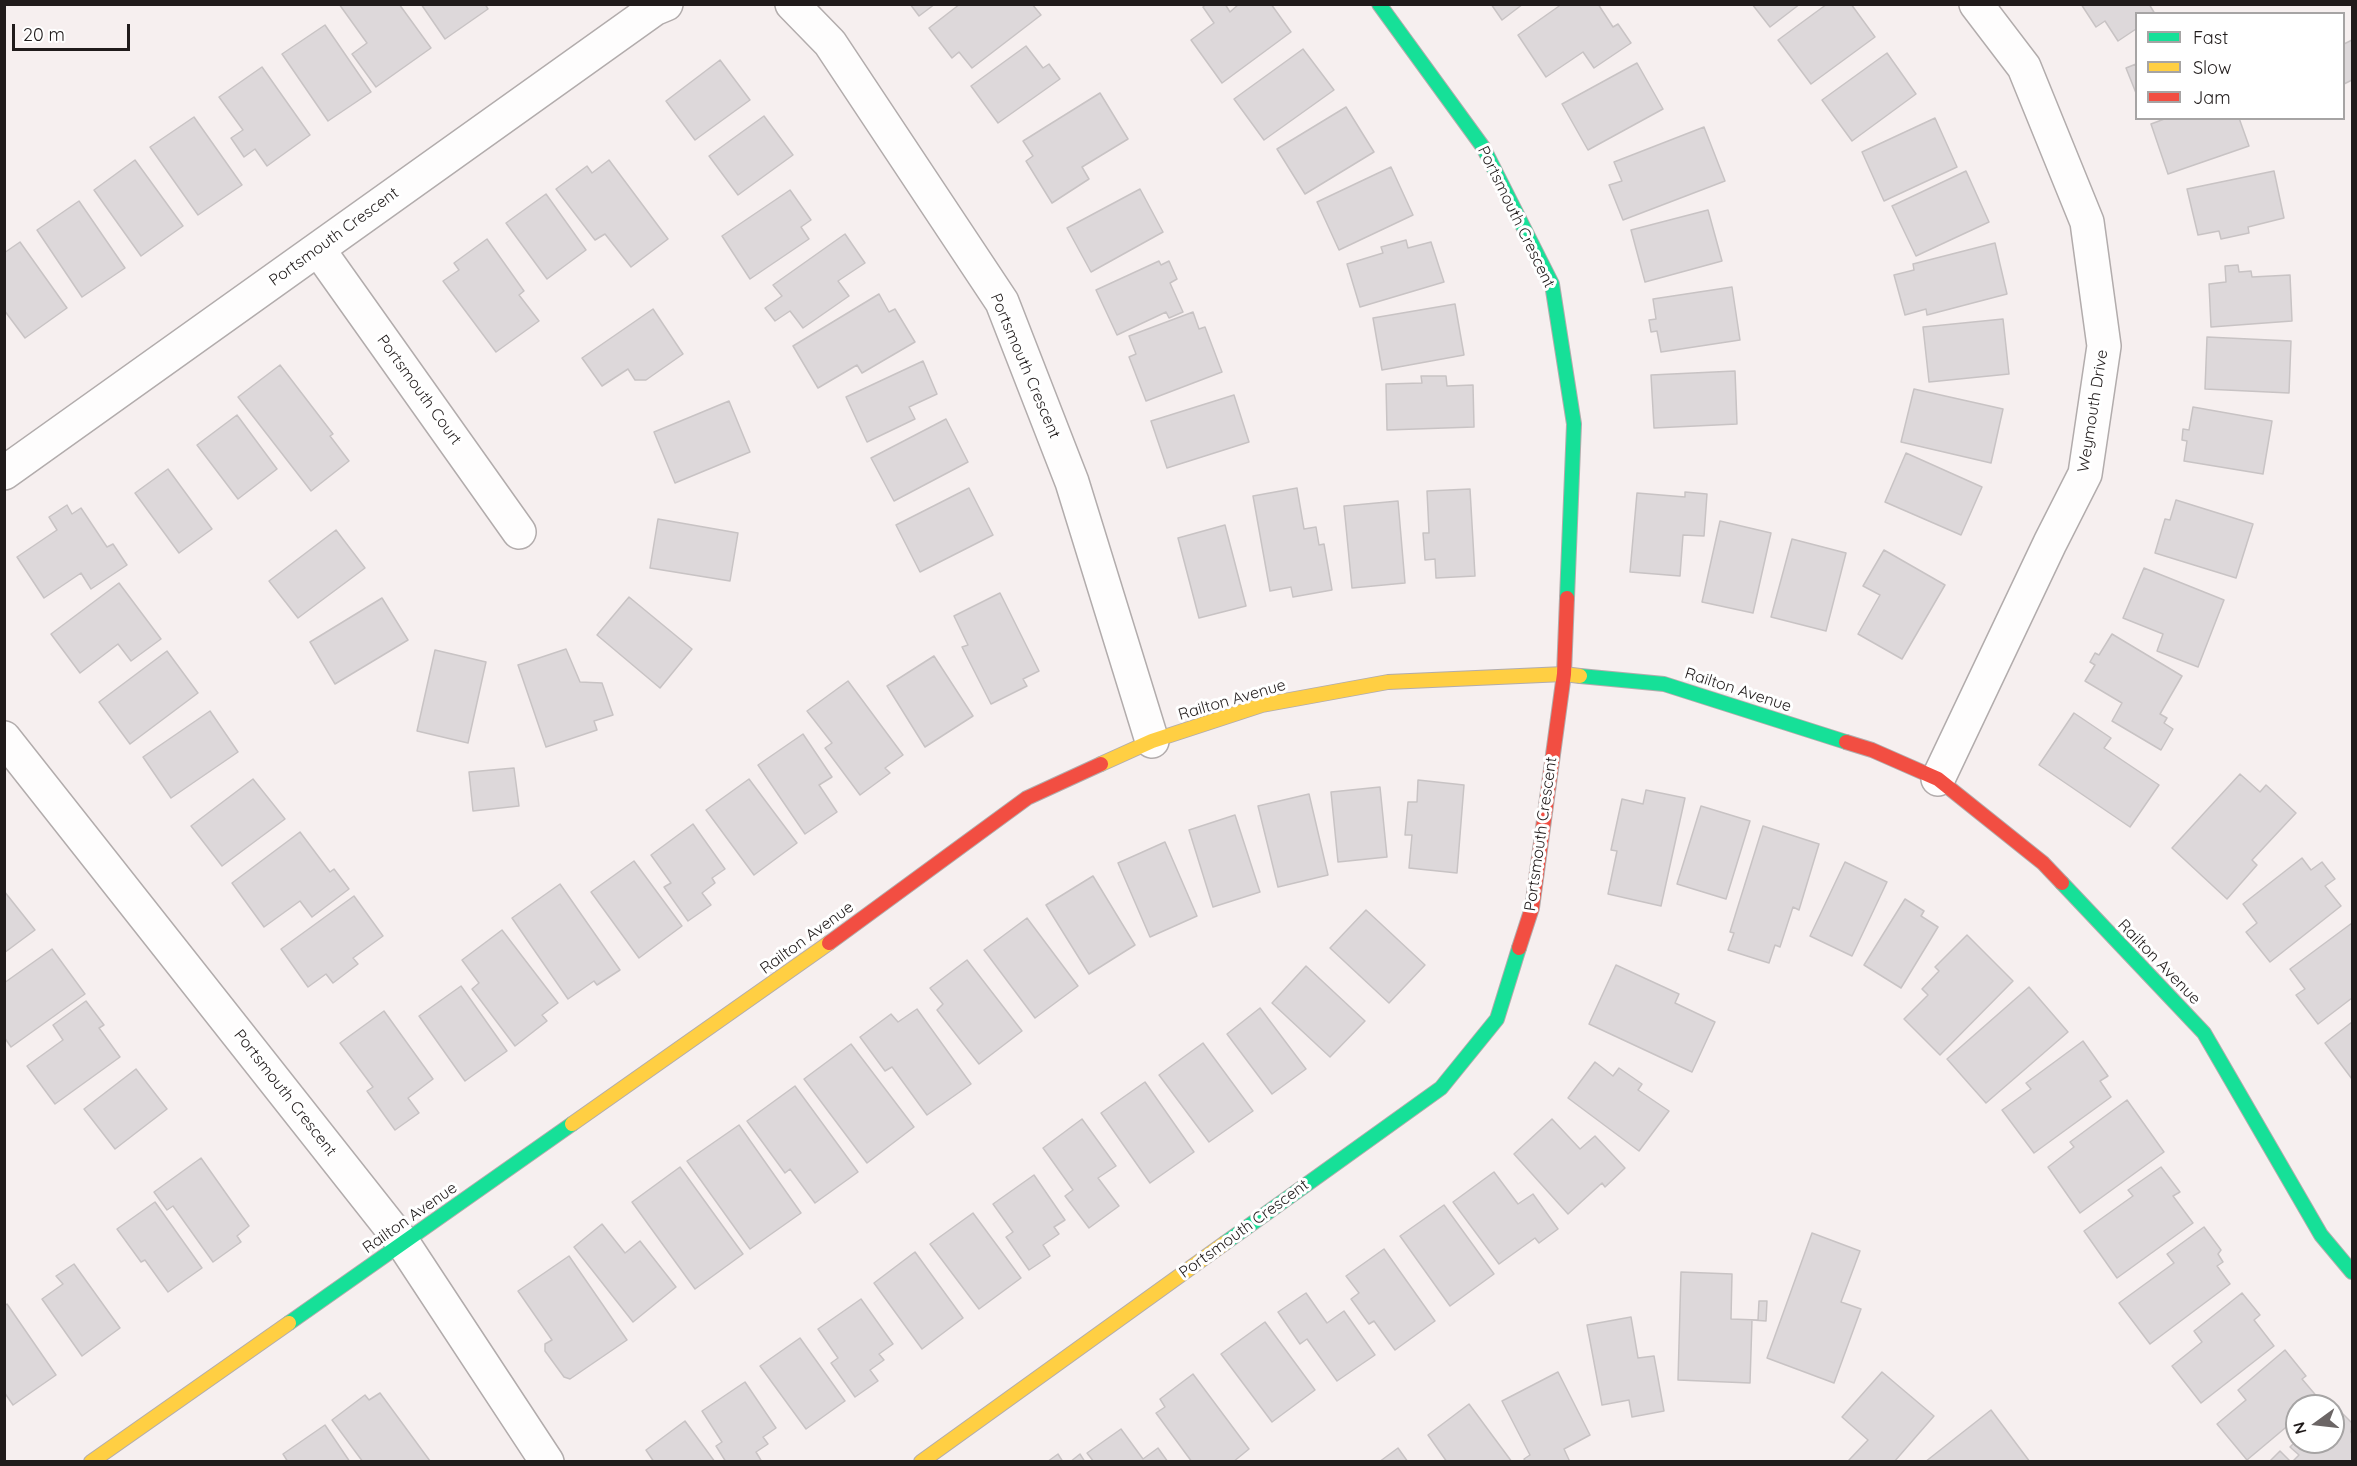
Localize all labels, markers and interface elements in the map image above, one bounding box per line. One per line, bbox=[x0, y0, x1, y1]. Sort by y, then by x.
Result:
scale bar bbox=[15, 12, 134, 50]
legend bbox=[2135, 12, 2345, 120]
text: 20 m bbox=[23, 23, 65, 46]
text: Fast bbox=[2193, 26, 2228, 49]
text: Slow bbox=[2193, 56, 2231, 79]
text: Jam bbox=[2193, 86, 2231, 109]
street label: Portsmouth Crescent bbox=[1473, 143, 1559, 291]
street label: Portsmouth Crescent bbox=[265, 184, 403, 290]
street label: Portsmouth Crescent bbox=[986, 291, 1064, 441]
street label: Portsmouth Court bbox=[373, 331, 465, 449]
street label: Weymouth Drive bbox=[2074, 348, 2112, 474]
street label: Railton Avenue bbox=[1682, 664, 1794, 716]
street label: Railton Avenue bbox=[1176, 675, 1288, 725]
street label: Portsmouth Crescent bbox=[1521, 756, 1561, 912]
street label: Railton Avenue bbox=[757, 898, 857, 978]
street label: Railton Avenue bbox=[2114, 915, 2204, 1009]
street label: Portsmouth Crescent bbox=[230, 1026, 340, 1160]
street label: Portsmouth Crescent bbox=[1175, 1176, 1313, 1282]
street label: Railton Avenue bbox=[359, 1178, 461, 1258]
north arrow bbox=[2285, 1394, 2345, 1454]
text: N bbox=[2288, 1420, 2311, 1436]

